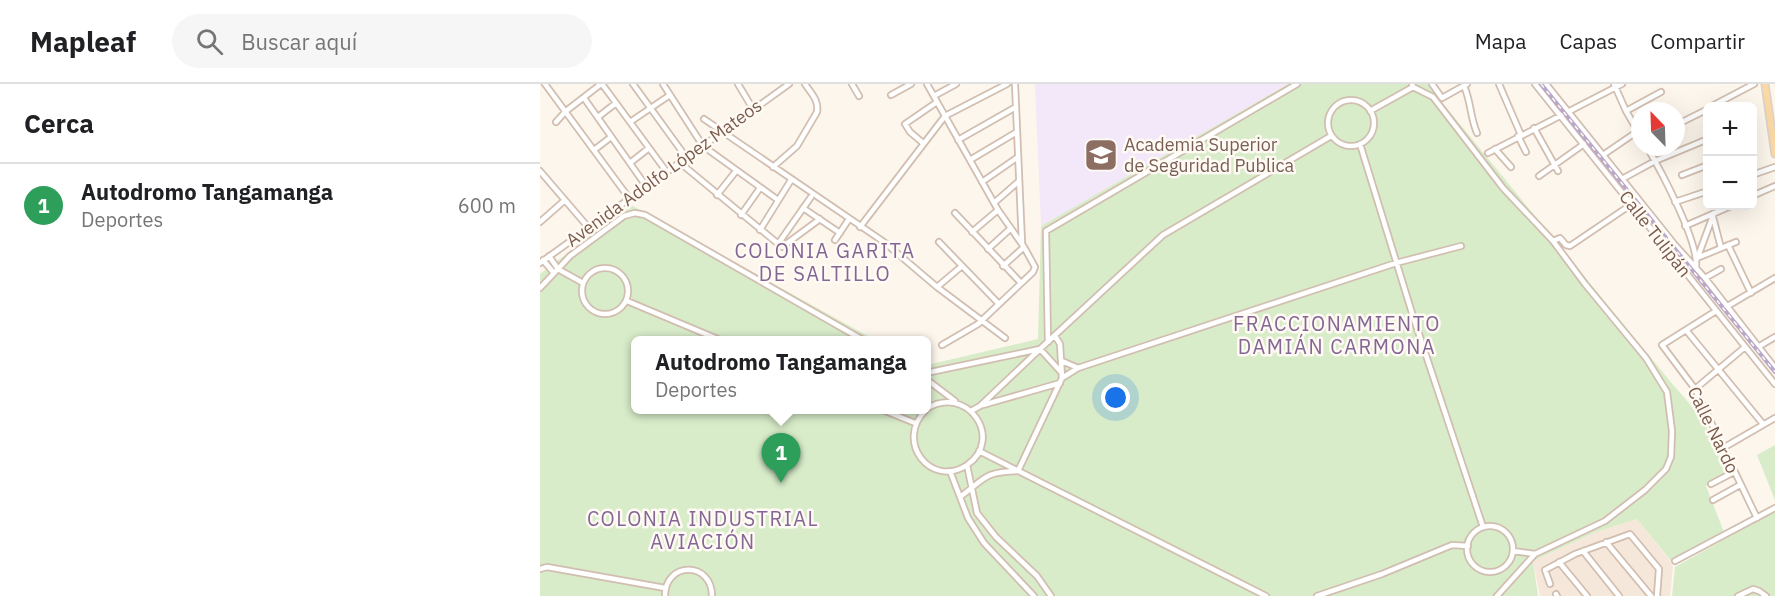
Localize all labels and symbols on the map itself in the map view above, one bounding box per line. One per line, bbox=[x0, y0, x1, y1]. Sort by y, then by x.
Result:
street label: Avenida Adolfo López Mateos bbox=[561, 94, 766, 251]
north arrow bbox=[1631, 102, 1685, 156]
place label: Academia Superior de Seguridad Publica bbox=[1124, 133, 1294, 177]
school or university icon: Academia Superior de Seguridad Publica bbox=[1083, 137, 1119, 173]
street label: Calle Tulipán bbox=[1614, 186, 1696, 282]
district label: COLONIA GARITA DE SALTILLO bbox=[735, 237, 915, 287]
district label: FRACCIONAMIENTO DAMIÁN CARMONA bbox=[1233, 310, 1441, 360]
your location bbox=[1101, 383, 1130, 412]
street label: Calle Nardo bbox=[1683, 383, 1744, 477]
pin: 1 bbox=[762, 434, 800, 483]
district label: COLONIA INDUSTRIAL AVIACIÓN bbox=[587, 505, 819, 555]

